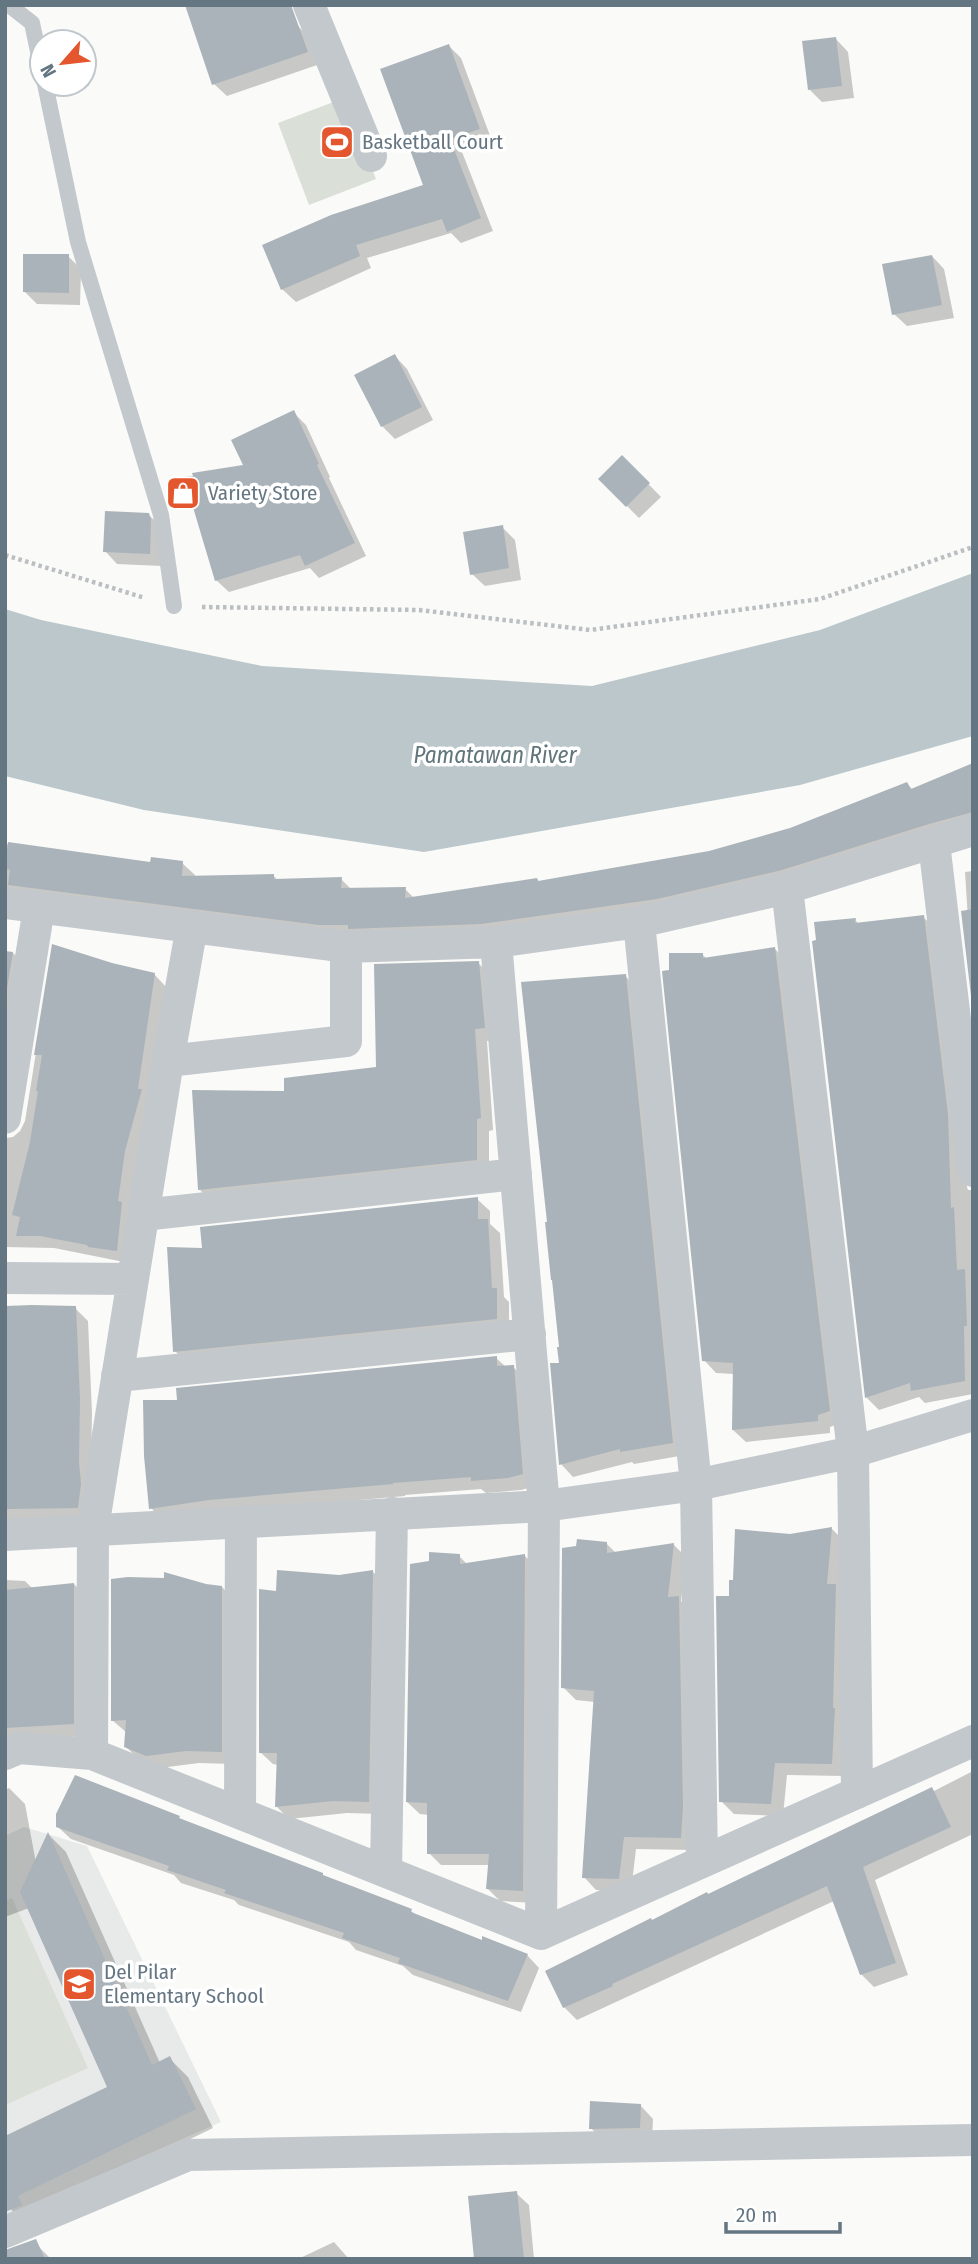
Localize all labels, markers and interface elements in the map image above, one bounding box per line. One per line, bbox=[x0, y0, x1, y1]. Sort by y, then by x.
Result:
north arrow bbox=[28, 28, 98, 98]
text: N bbox=[36, 60, 61, 81]
sports icon: Basketball Court bbox=[318, 123, 356, 161]
place label: Basketball Court bbox=[362, 129, 503, 155]
shop icon: Variety Store bbox=[164, 474, 202, 512]
place label: Variety Store bbox=[208, 480, 317, 506]
water label: Pamatawan River bbox=[414, 741, 578, 769]
place label: Del Pilar Elementary School bbox=[104, 1959, 264, 2009]
school or university icon: Del Pilar Elementary School bbox=[60, 1965, 98, 2003]
scale bar bbox=[726, 2190, 840, 2234]
text: 20 m bbox=[736, 2202, 777, 2228]

